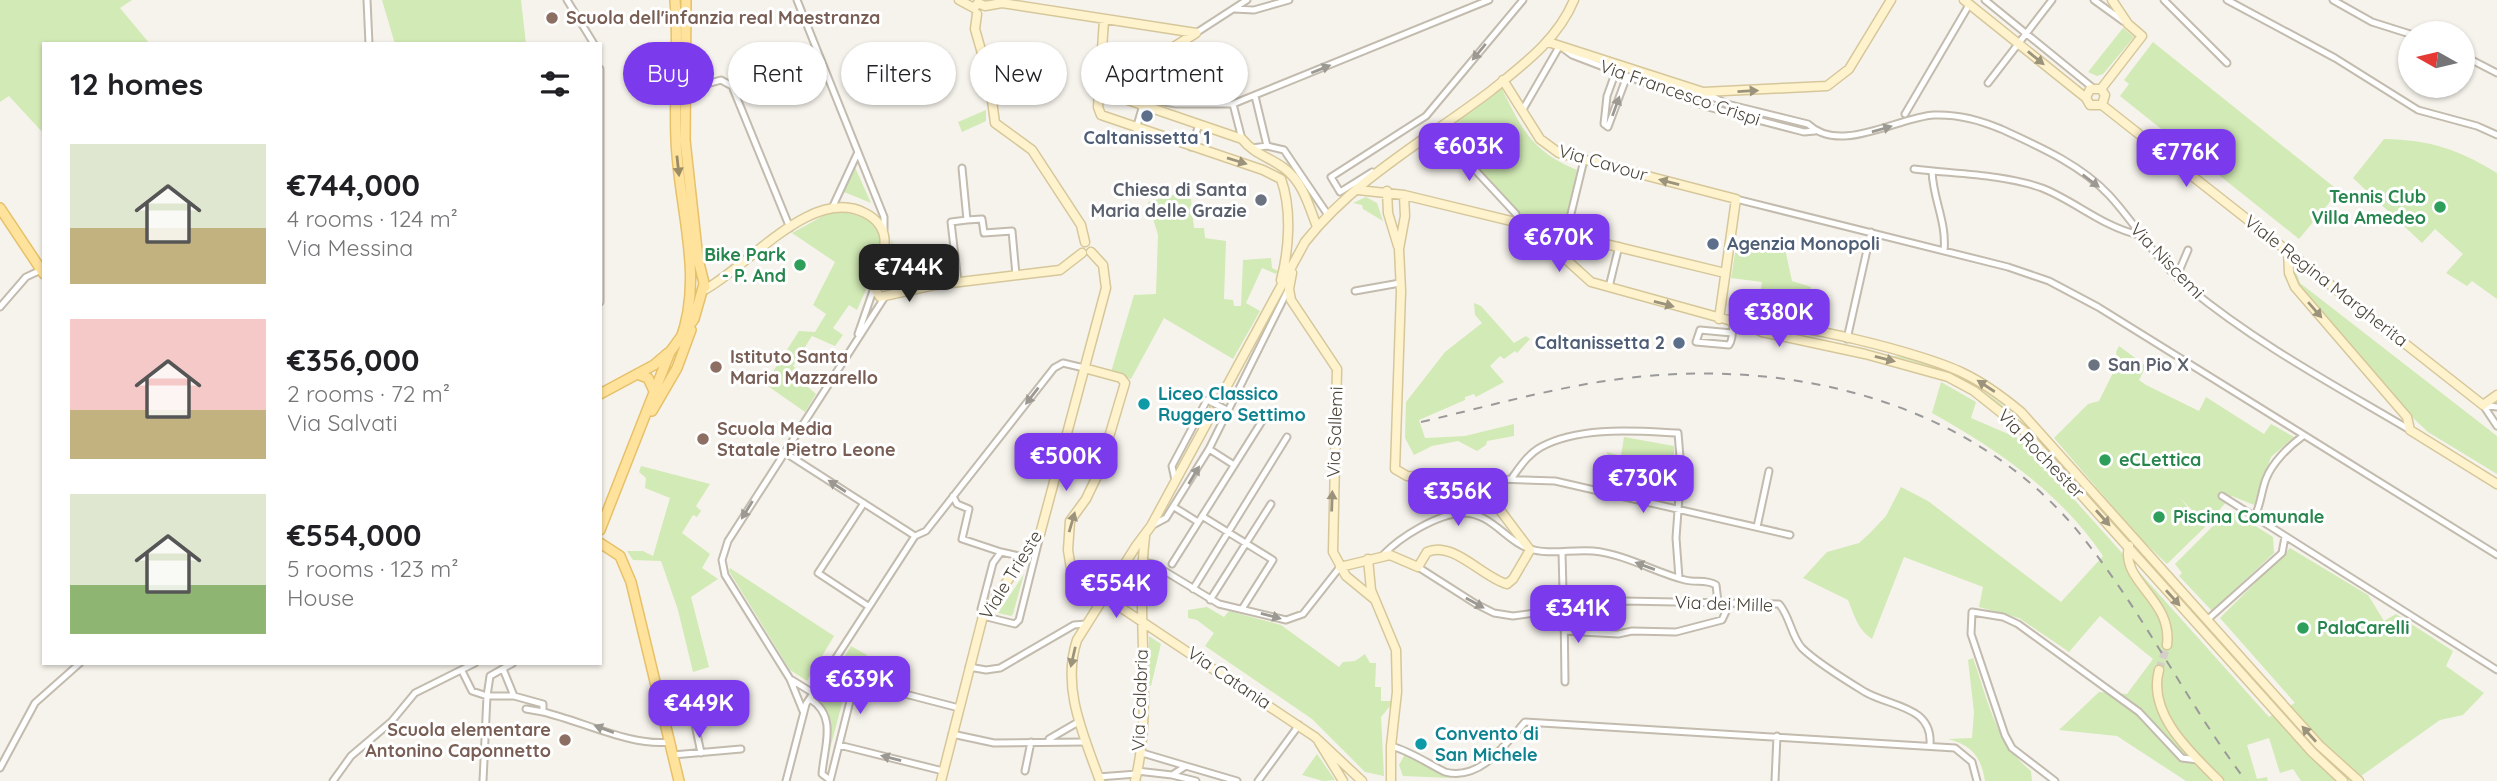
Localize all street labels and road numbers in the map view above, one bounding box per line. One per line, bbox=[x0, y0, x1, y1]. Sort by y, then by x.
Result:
street label: Via Francesco Crispi bbox=[1597, 54, 1764, 131]
street label: Via Cavour bbox=[1556, 139, 1650, 186]
street label: Viale Regina Margherita bbox=[2240, 210, 2413, 352]
street label: Via Niscemi bbox=[2125, 218, 2209, 303]
street label: Via Sallemi bbox=[1321, 386, 1348, 478]
street label: Via Rochester bbox=[1993, 404, 2090, 503]
street label: Viale Trieste bbox=[974, 526, 1047, 624]
street label: Via dei Mille bbox=[1674, 590, 1774, 617]
street label: Via Catania bbox=[1183, 641, 1276, 714]
street label: Via Calabria bbox=[1126, 649, 1153, 751]

